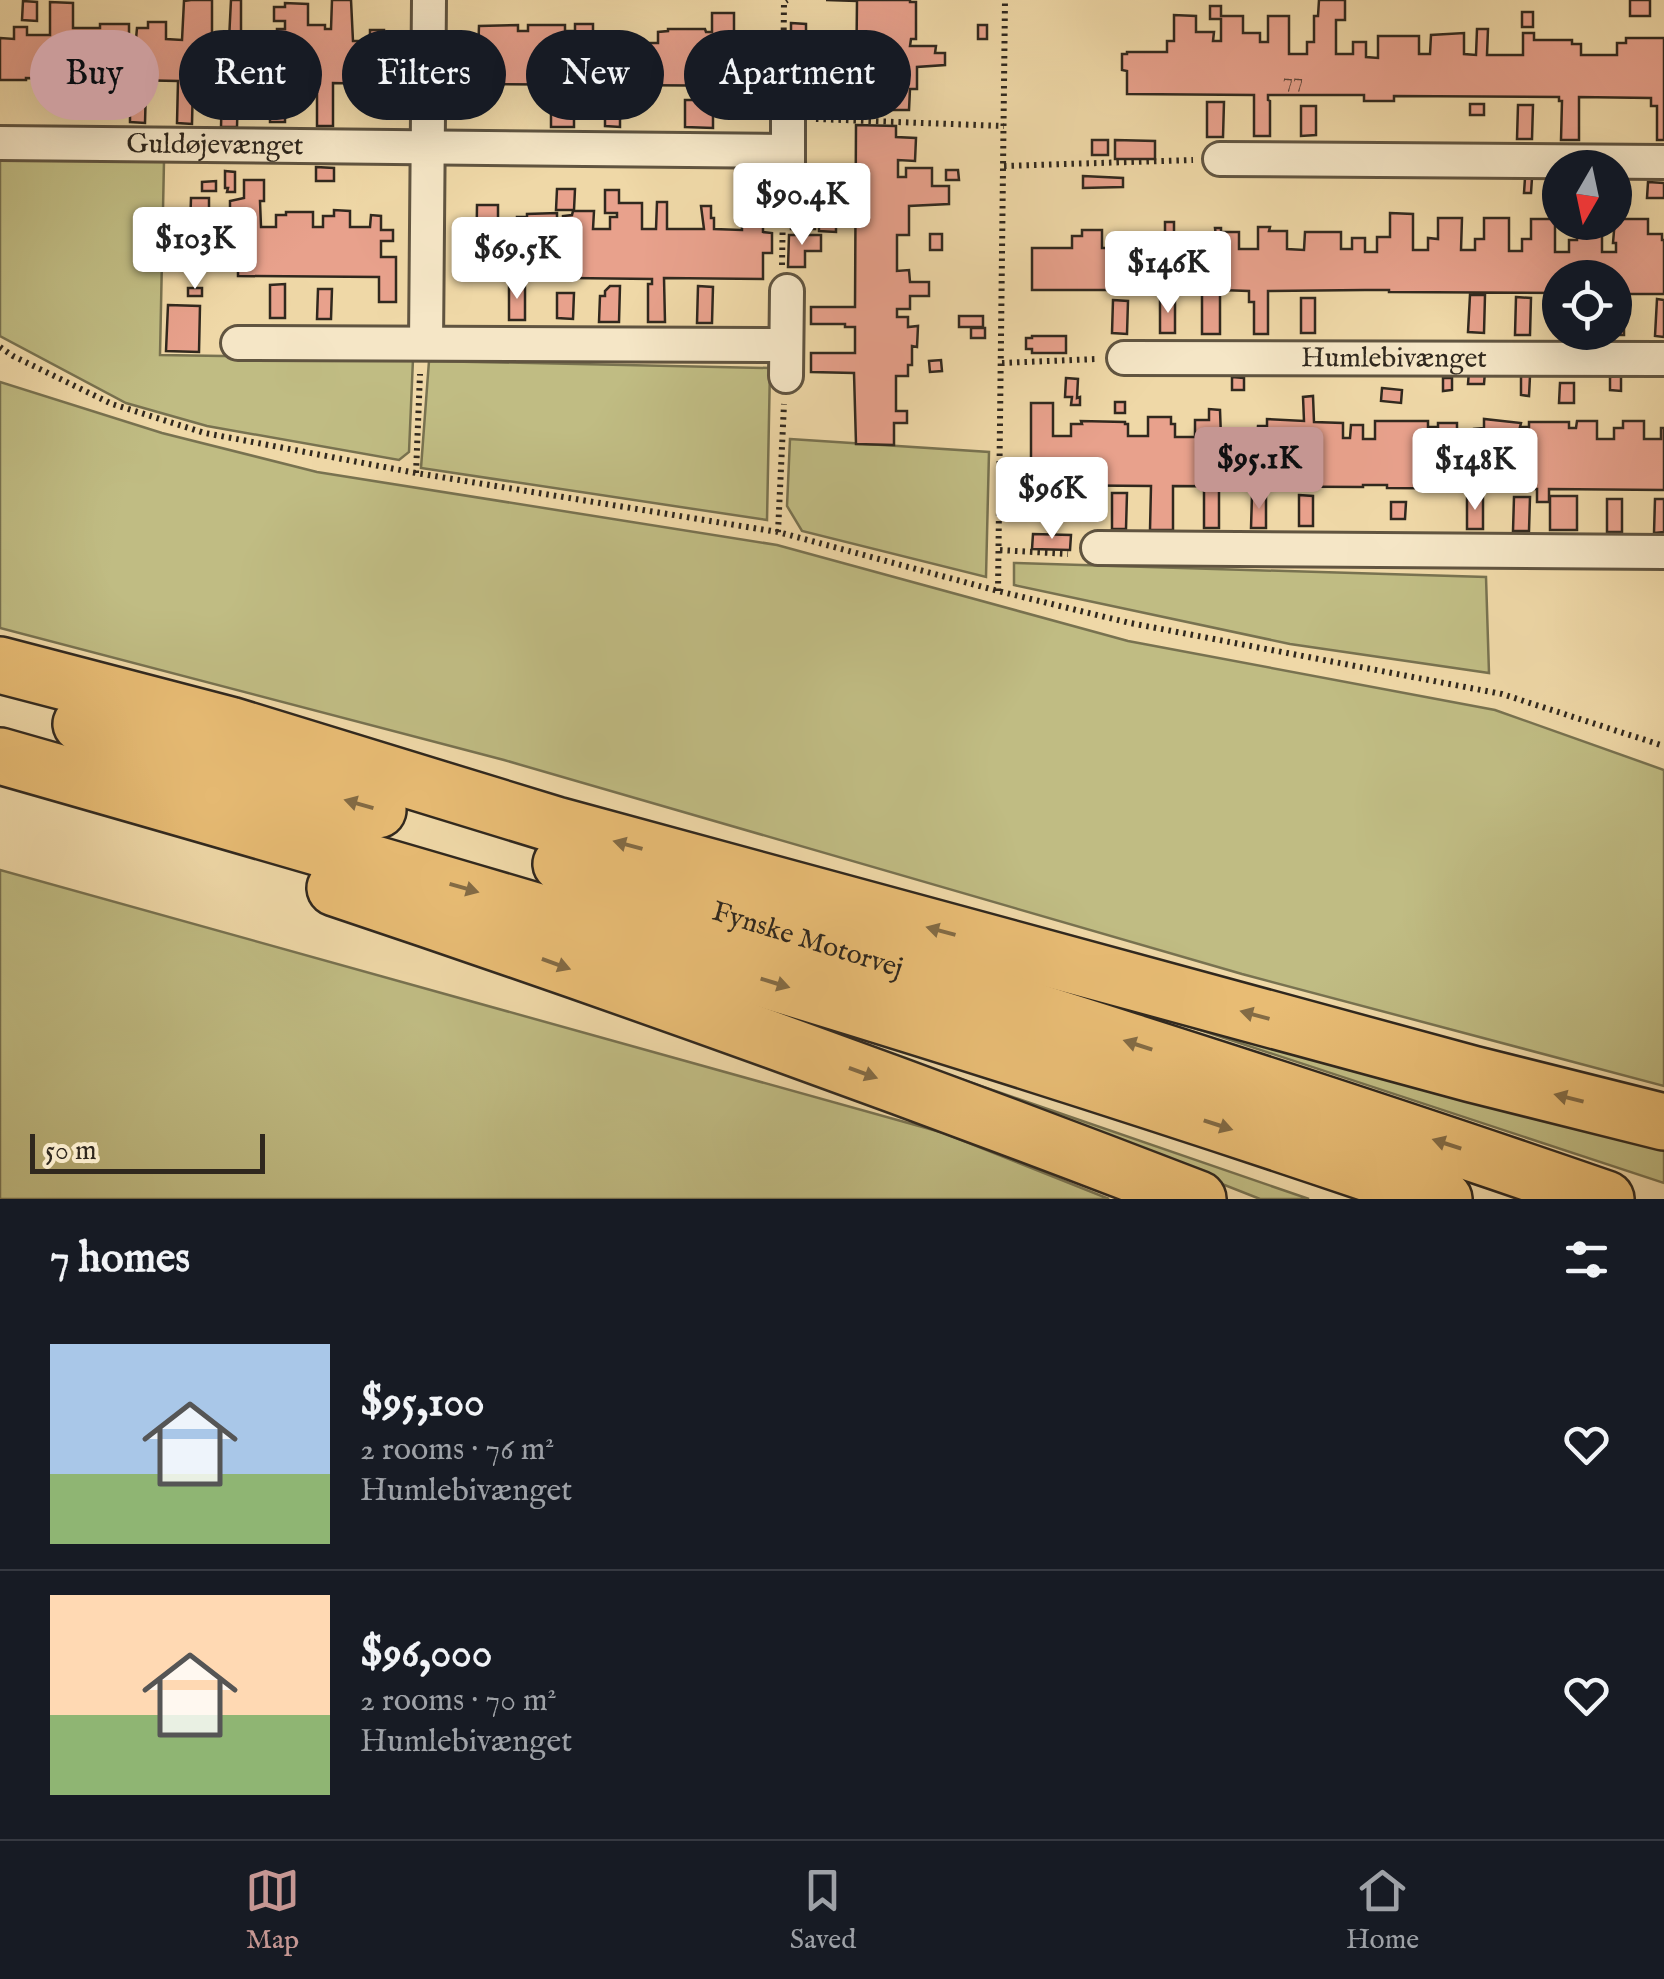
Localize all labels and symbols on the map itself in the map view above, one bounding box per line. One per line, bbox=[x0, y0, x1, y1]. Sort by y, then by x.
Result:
house number: 77 bbox=[1283, 67, 1303, 95]
street label: Guldøjevænget bbox=[126, 127, 304, 164]
north arrow bbox=[1542, 150, 1632, 240]
pin: $90.4K bbox=[721, 163, 883, 248]
pin: $103K bbox=[125, 207, 265, 292]
pin: $69.5K bbox=[436, 217, 598, 302]
pin: $146K bbox=[1098, 231, 1238, 316]
street label: Humlebivænget bbox=[1301, 341, 1487, 376]
pin: $95.1K bbox=[1178, 427, 1340, 512]
pin: $148K bbox=[1405, 428, 1545, 513]
pin: $96K bbox=[993, 457, 1111, 542]
one-way arrow bbox=[343, 796, 374, 811]
one-way arrow bbox=[612, 837, 643, 852]
one-way arrow bbox=[449, 881, 480, 896]
street label: Fynske Motorvej bbox=[708, 894, 907, 986]
one-way arrow bbox=[926, 922, 957, 938]
one-way arrow bbox=[542, 957, 572, 972]
one-way arrow bbox=[760, 977, 790, 992]
one-way arrow bbox=[1239, 1007, 1270, 1023]
one-way arrow bbox=[1123, 1036, 1153, 1051]
one-way arrow bbox=[848, 1066, 878, 1081]
one-way arrow bbox=[1553, 1090, 1584, 1105]
one-way arrow bbox=[1203, 1118, 1233, 1133]
scale bar bbox=[30, 1129, 265, 1174]
one-way arrow bbox=[1432, 1136, 1462, 1151]

